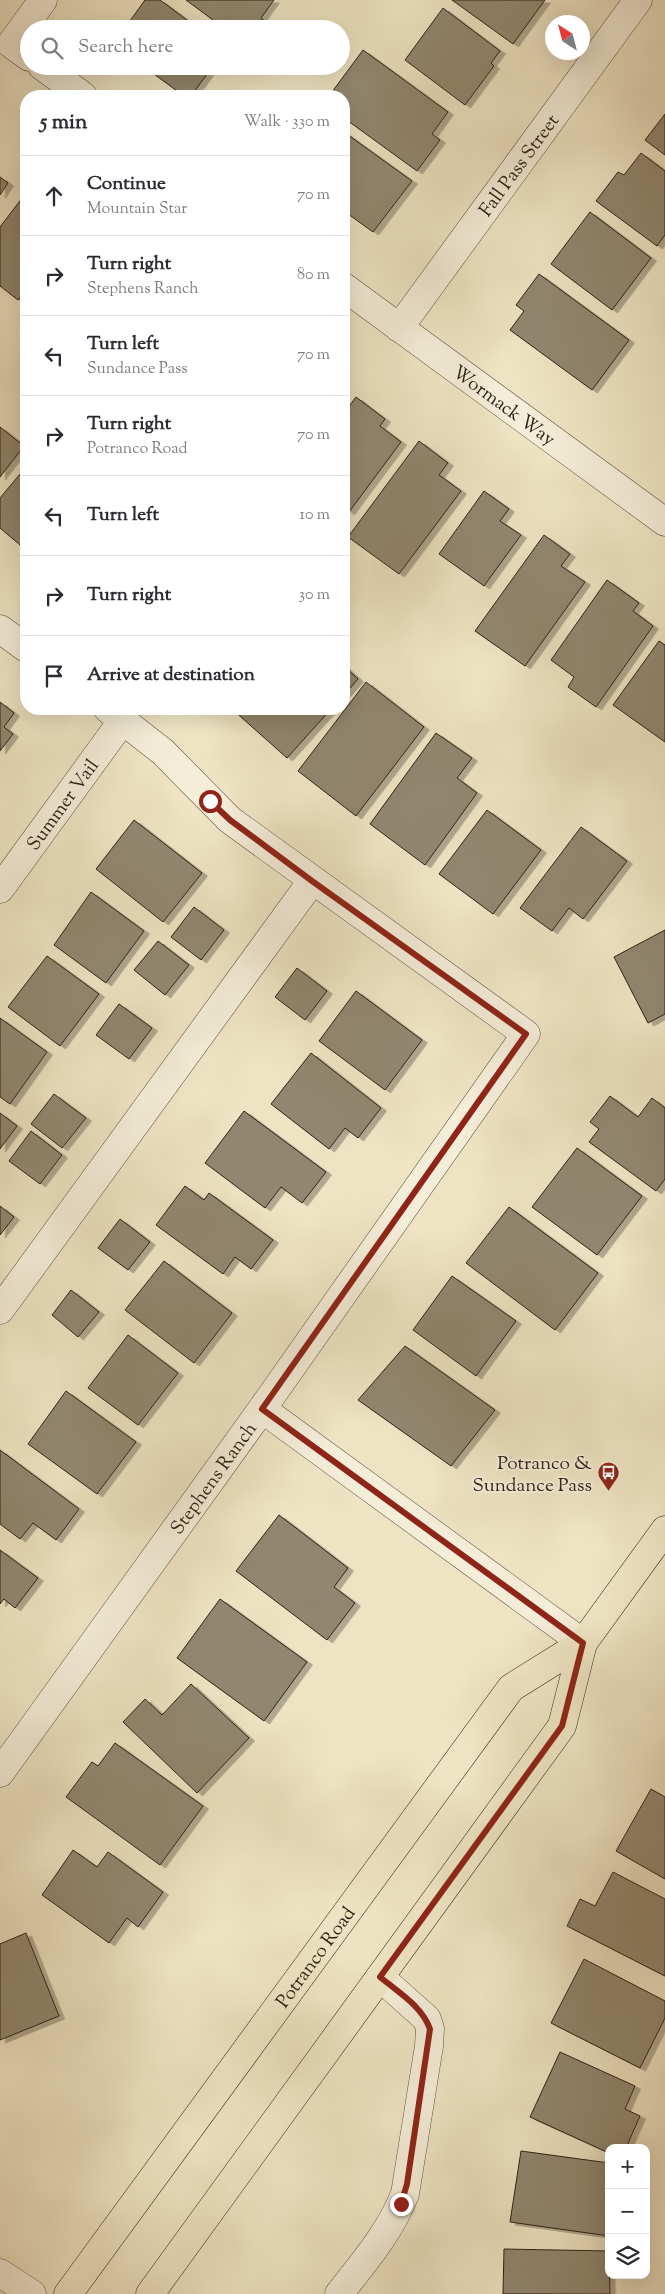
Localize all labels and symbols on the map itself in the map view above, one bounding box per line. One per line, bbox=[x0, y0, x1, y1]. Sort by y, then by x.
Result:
north arrow bbox=[545, 15, 590, 60]
street label: Fall Pass Street bbox=[473, 109, 567, 223]
street label: Wormack Way bbox=[446, 360, 561, 454]
street label: Summer Vail bbox=[21, 754, 106, 857]
route start bbox=[199, 790, 222, 813]
street label: Stephens Ranch bbox=[165, 1417, 264, 1541]
place label: Potranco & Sundance Pass bbox=[473, 1451, 592, 1500]
bus stop icon: Potranco & Sundance Pass bbox=[596, 1461, 620, 1492]
street label: Potranco Road bbox=[271, 1902, 363, 2014]
route end bbox=[390, 2193, 413, 2216]

